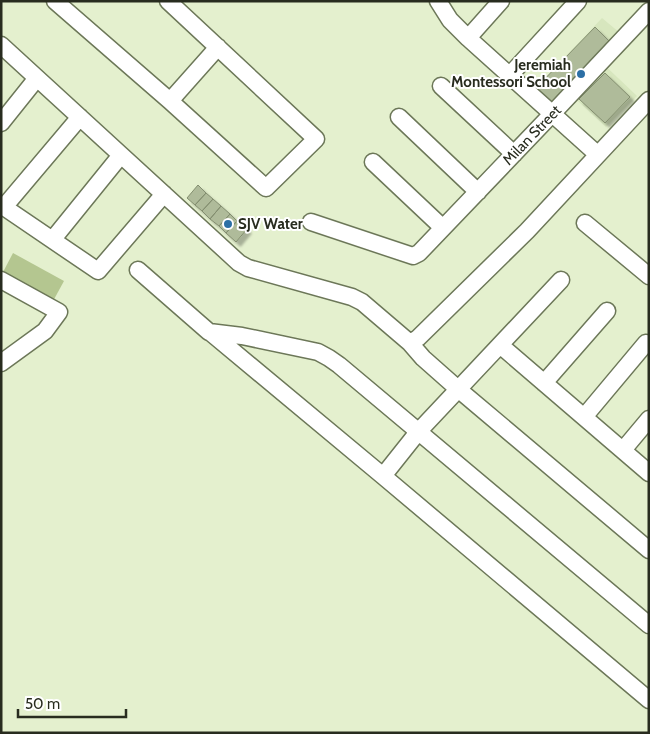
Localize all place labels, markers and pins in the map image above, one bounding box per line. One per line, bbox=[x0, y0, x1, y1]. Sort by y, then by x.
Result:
place label: Jeremiah Montessori School bbox=[451, 56, 571, 91]
marker: Jeremiah Montessori School bbox=[575, 68, 587, 80]
place label: SJV Water bbox=[238, 215, 303, 233]
marker: SJV Water bbox=[222, 218, 234, 230]

